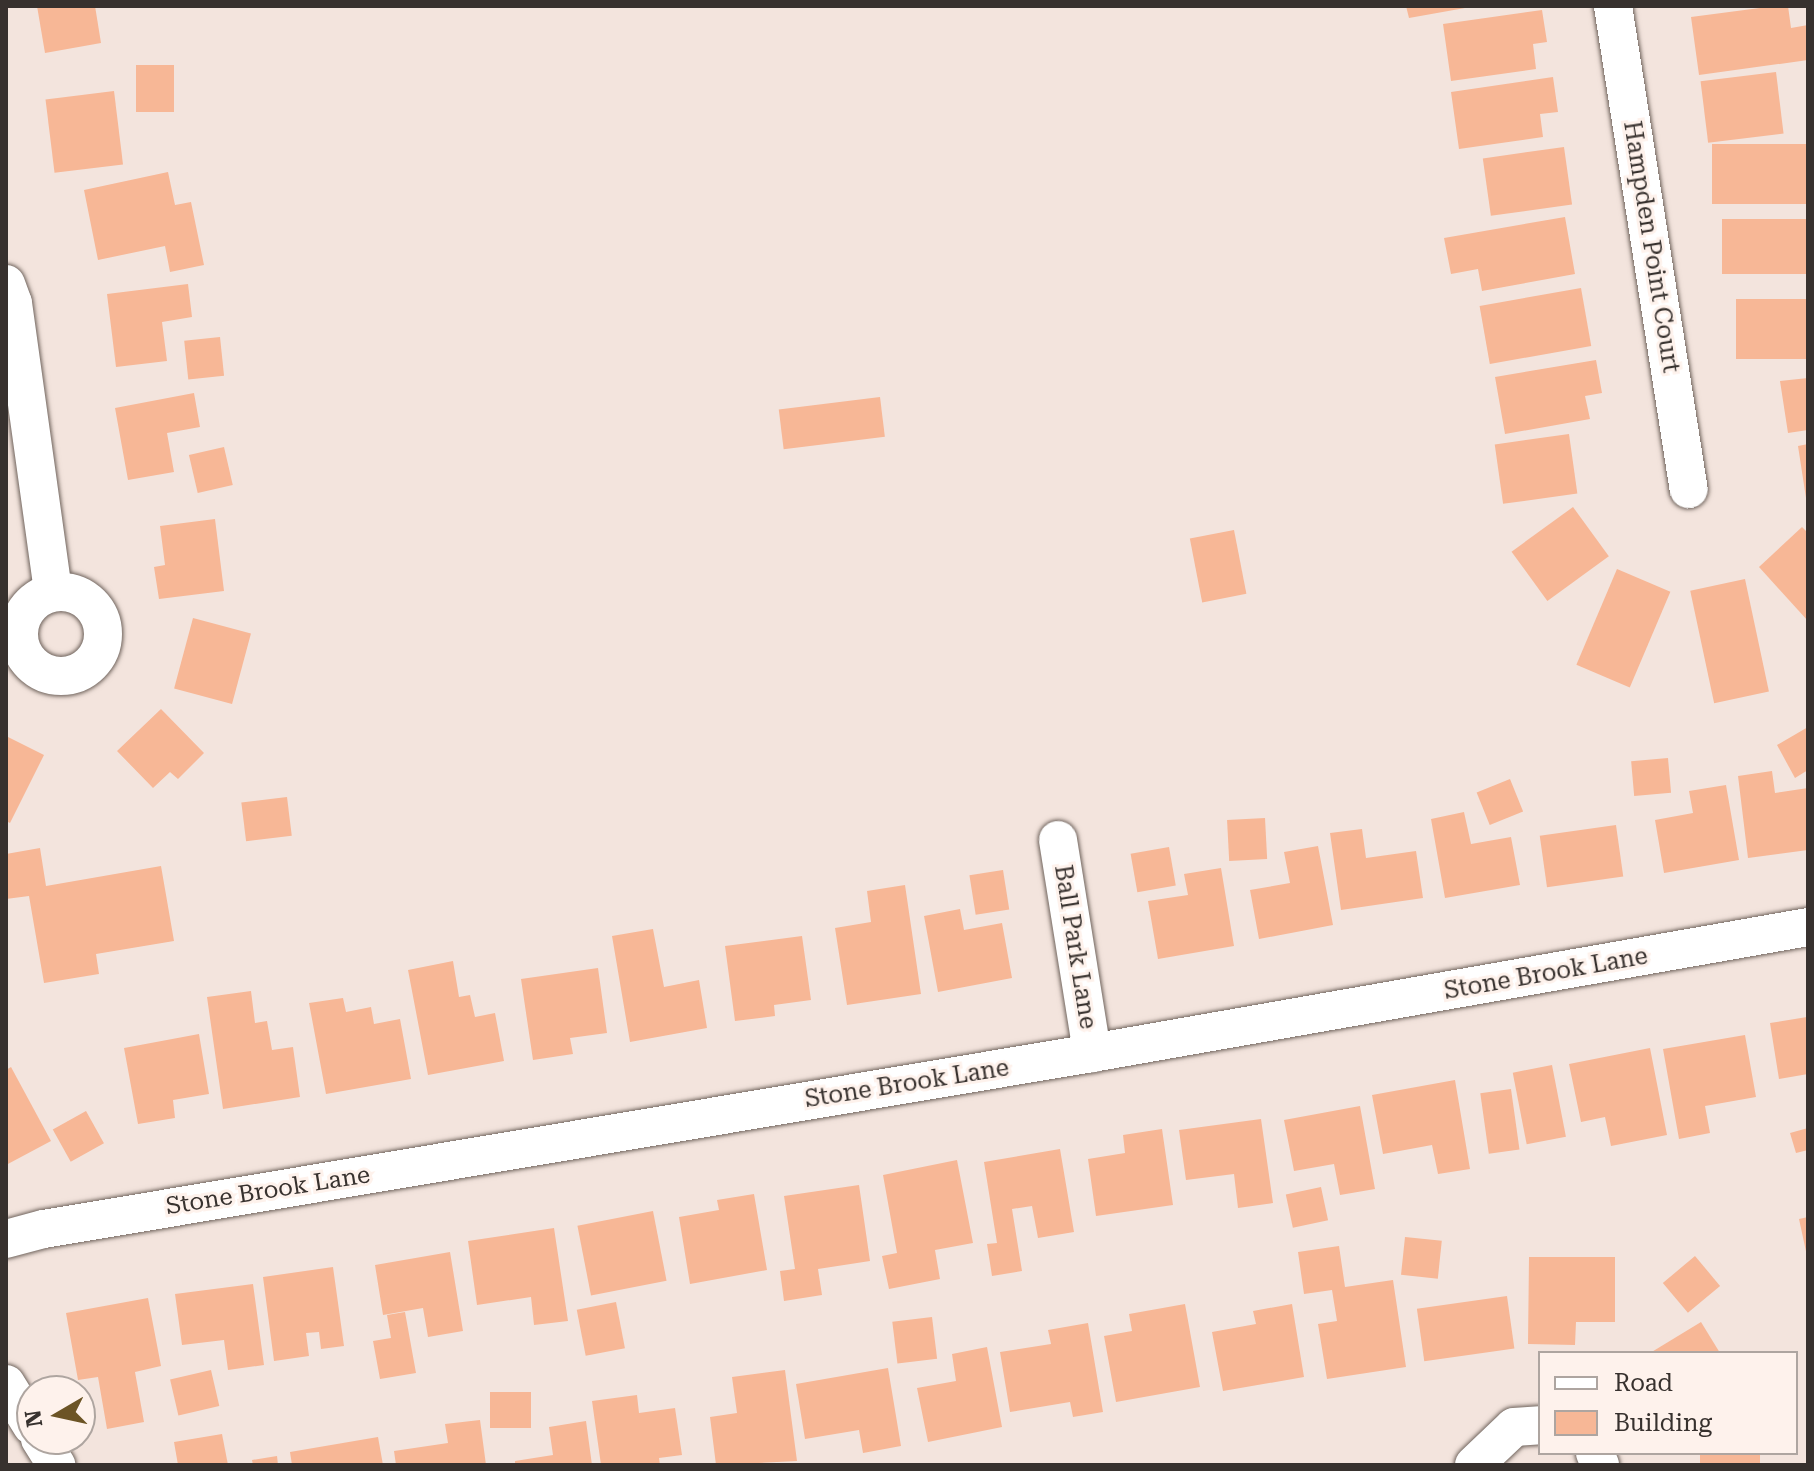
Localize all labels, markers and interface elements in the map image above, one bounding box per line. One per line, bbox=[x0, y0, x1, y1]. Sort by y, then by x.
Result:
street label: Hampden Point Court bbox=[1617, 119, 1685, 375]
street label: Ball Park Lane bbox=[1048, 863, 1102, 1031]
street label: Stone Brook Lane bbox=[1442, 942, 1650, 1006]
street label: Stone Brook Lane bbox=[803, 1054, 1011, 1114]
street label: Stone Brook Lane bbox=[164, 1161, 372, 1221]
legend bbox=[1538, 1351, 1798, 1455]
text: Road bbox=[1614, 1369, 1673, 1397]
north arrow bbox=[16, 1375, 96, 1455]
text: N bbox=[20, 1408, 47, 1429]
text: Building bbox=[1614, 1409, 1712, 1437]

